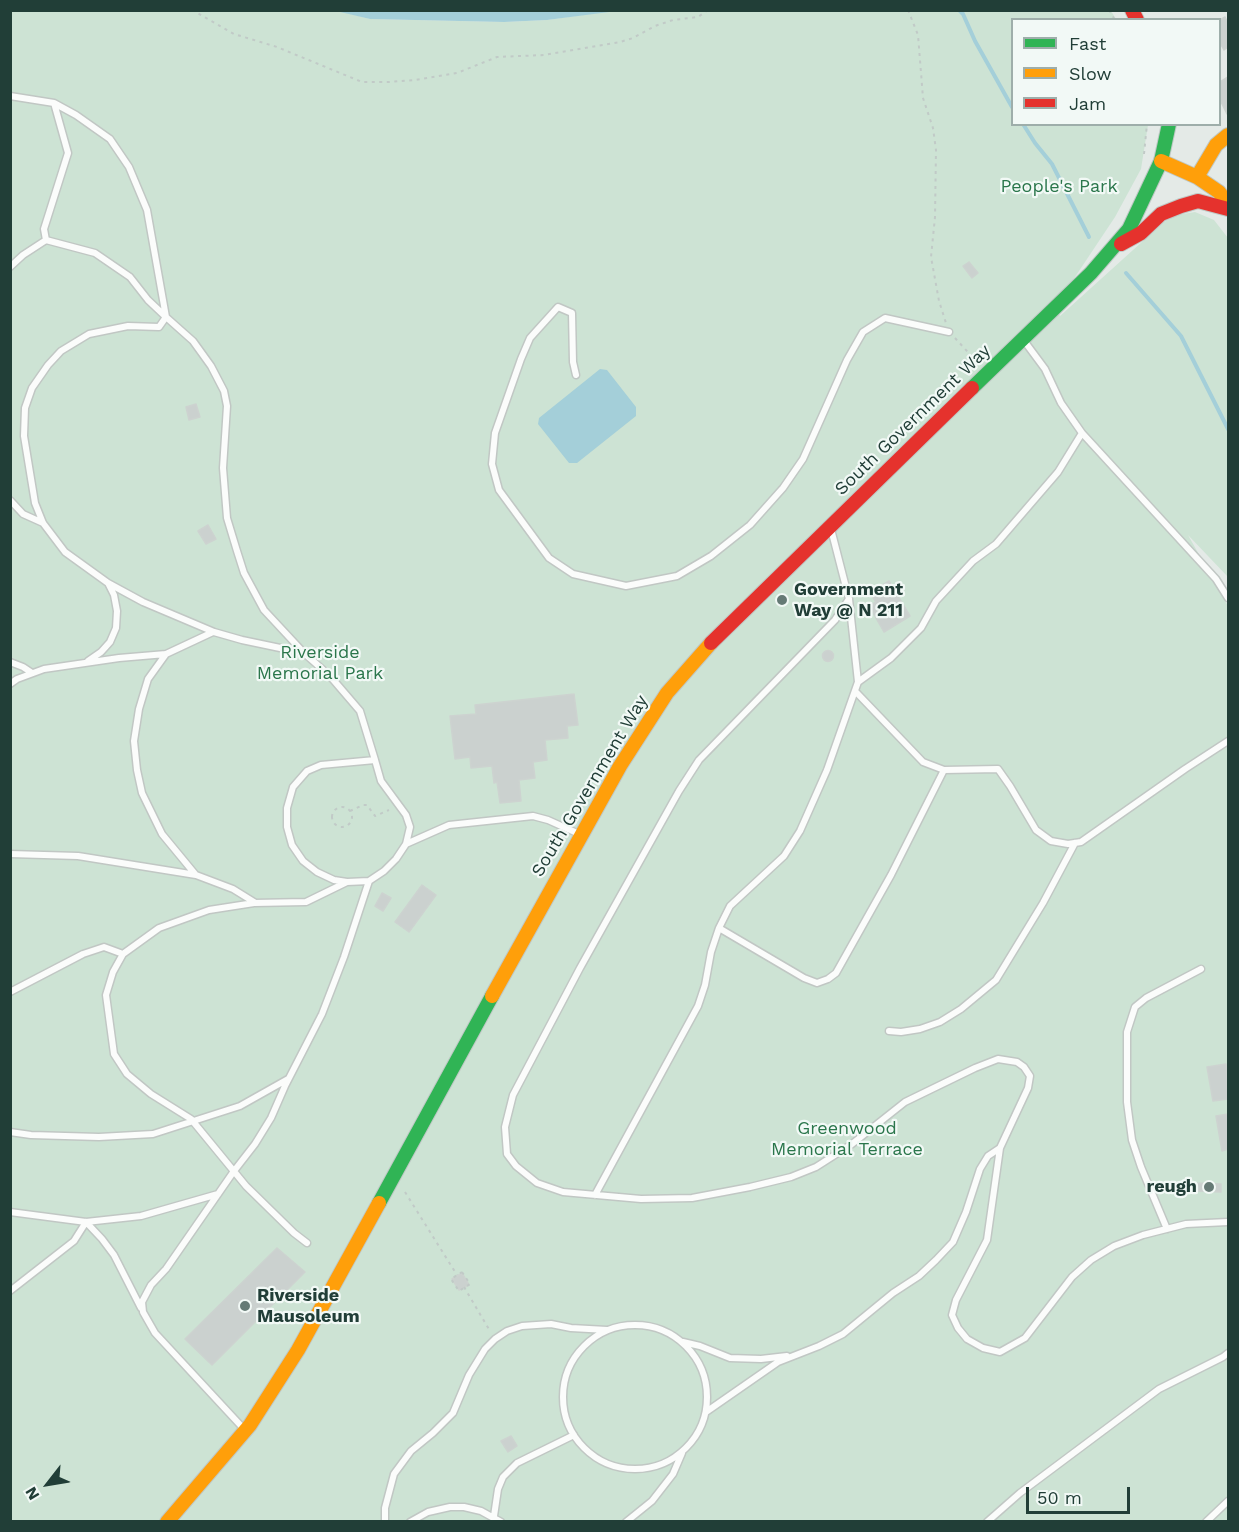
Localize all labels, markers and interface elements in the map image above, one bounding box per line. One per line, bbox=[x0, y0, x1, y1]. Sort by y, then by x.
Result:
legend bbox=[1011, 18, 1221, 126]
text: Fast bbox=[1069, 33, 1106, 54]
text: Slow bbox=[1069, 63, 1112, 84]
text: Jam bbox=[1069, 93, 1106, 114]
park label: People's Park bbox=[1000, 176, 1118, 198]
street label: South Government Way bbox=[831, 340, 995, 500]
place label: Government Way @ N 211 bbox=[794, 579, 903, 622]
marker: Government Way @ N 211 bbox=[775, 593, 789, 607]
park label: Riverside Memorial Park bbox=[257, 642, 383, 684]
street label: South Government Way bbox=[527, 691, 653, 881]
park label: Greenwood Memorial Terrace bbox=[771, 1118, 923, 1160]
place label: reugh bbox=[1147, 1176, 1197, 1198]
marker: reugh bbox=[1202, 1180, 1216, 1194]
place label: Riverside Mausoleum bbox=[257, 1285, 360, 1328]
marker: Riverside Mausoleum bbox=[238, 1299, 252, 1313]
north arrow bbox=[18, 1454, 78, 1514]
scale bar bbox=[1029, 1475, 1132, 1513]
text: N bbox=[21, 1484, 43, 1504]
text: 50 m bbox=[1037, 1487, 1082, 1508]

